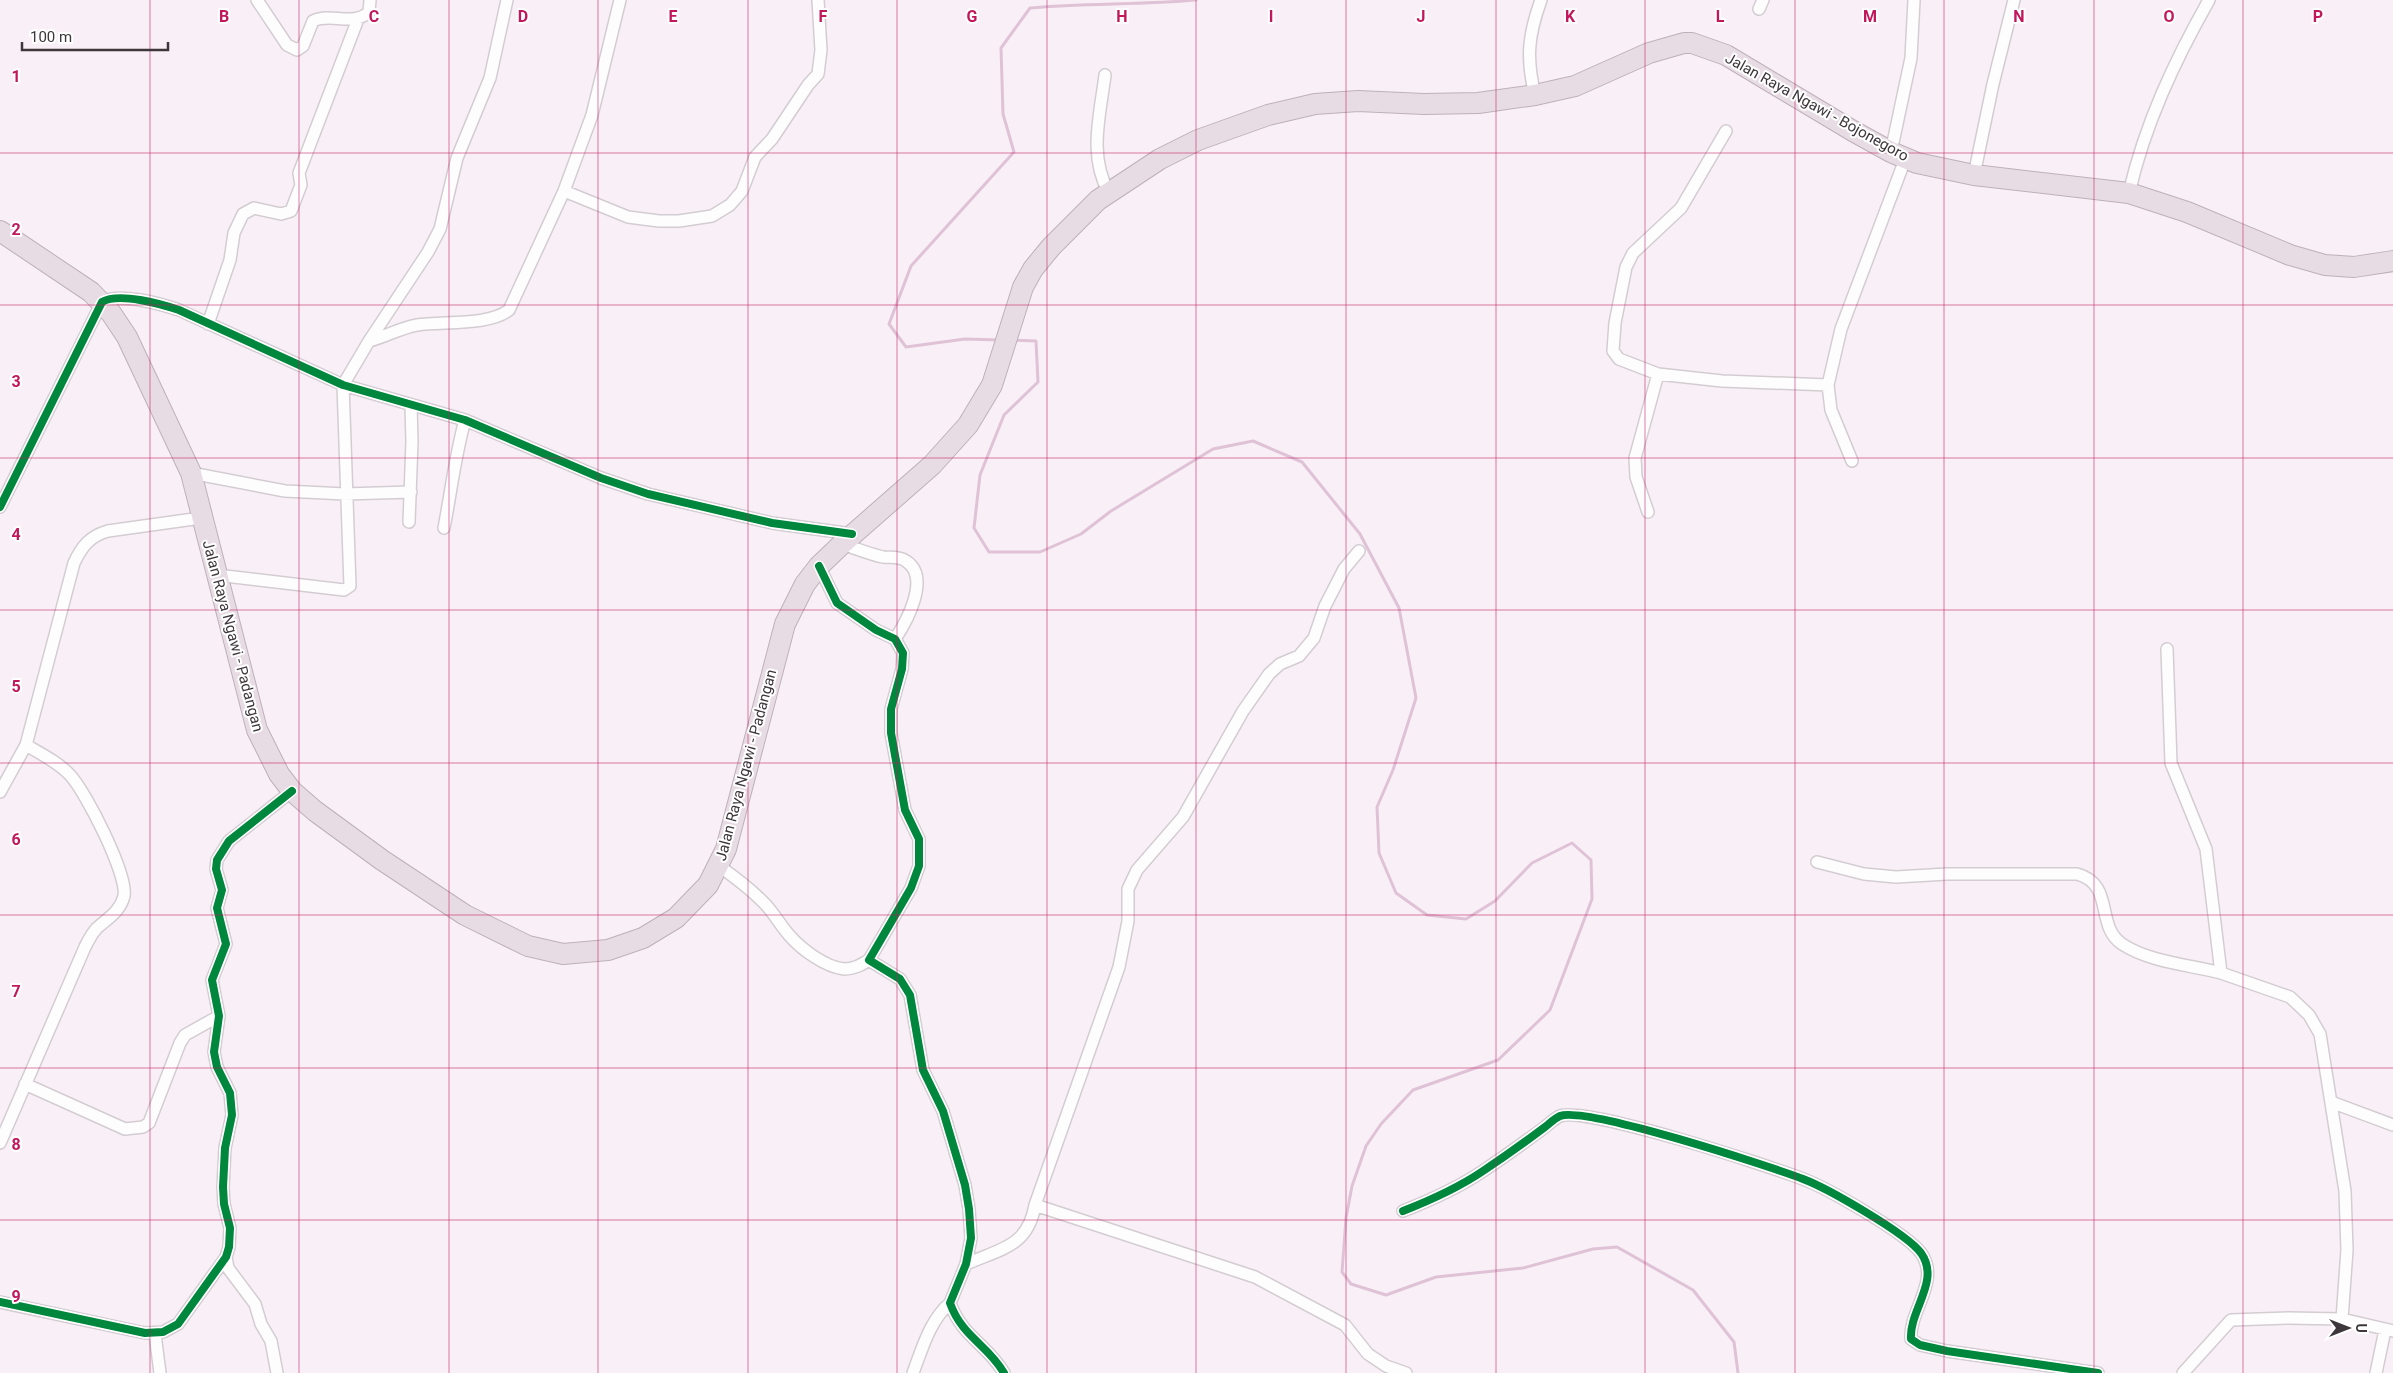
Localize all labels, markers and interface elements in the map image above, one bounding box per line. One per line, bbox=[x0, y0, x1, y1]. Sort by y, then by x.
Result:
text: B bbox=[219, 7, 229, 26]
text: C bbox=[369, 7, 379, 26]
text: D bbox=[518, 7, 528, 26]
text: E bbox=[669, 7, 678, 26]
text: F bbox=[819, 7, 828, 26]
text: G bbox=[967, 7, 978, 26]
text: H bbox=[1116, 7, 1128, 26]
text: I bbox=[1269, 7, 1273, 26]
text: J bbox=[1417, 7, 1425, 26]
text: K bbox=[1565, 7, 1576, 26]
text: L bbox=[1716, 7, 1725, 26]
text: M bbox=[1863, 7, 1877, 26]
text: N bbox=[2013, 7, 2025, 26]
text: O bbox=[2163, 7, 2175, 26]
text: P bbox=[2313, 7, 2323, 26]
scale bar bbox=[22, 20, 169, 52]
text: 100 m bbox=[30, 28, 72, 46]
street label: Jalan Raya Ngawi - Bojonegoro bbox=[1722, 49, 1912, 165]
text: 1 bbox=[11, 67, 21, 86]
text: 2 bbox=[11, 220, 21, 239]
text: 3 bbox=[11, 372, 21, 391]
text: 4 bbox=[11, 525, 21, 544]
street label: Jalan Raya Ngawi - Padangan bbox=[199, 538, 267, 734]
street label: Jalan Raya Ngawi - Padangan bbox=[712, 667, 780, 863]
text: 5 bbox=[11, 677, 21, 696]
text: 6 bbox=[11, 830, 21, 849]
text: 7 bbox=[11, 982, 21, 1001]
text: 8 bbox=[11, 1135, 21, 1154]
text: 9 bbox=[11, 1287, 21, 1306]
north arrow bbox=[2323, 1303, 2373, 1353]
text: U bbox=[2353, 1323, 2369, 1333]

